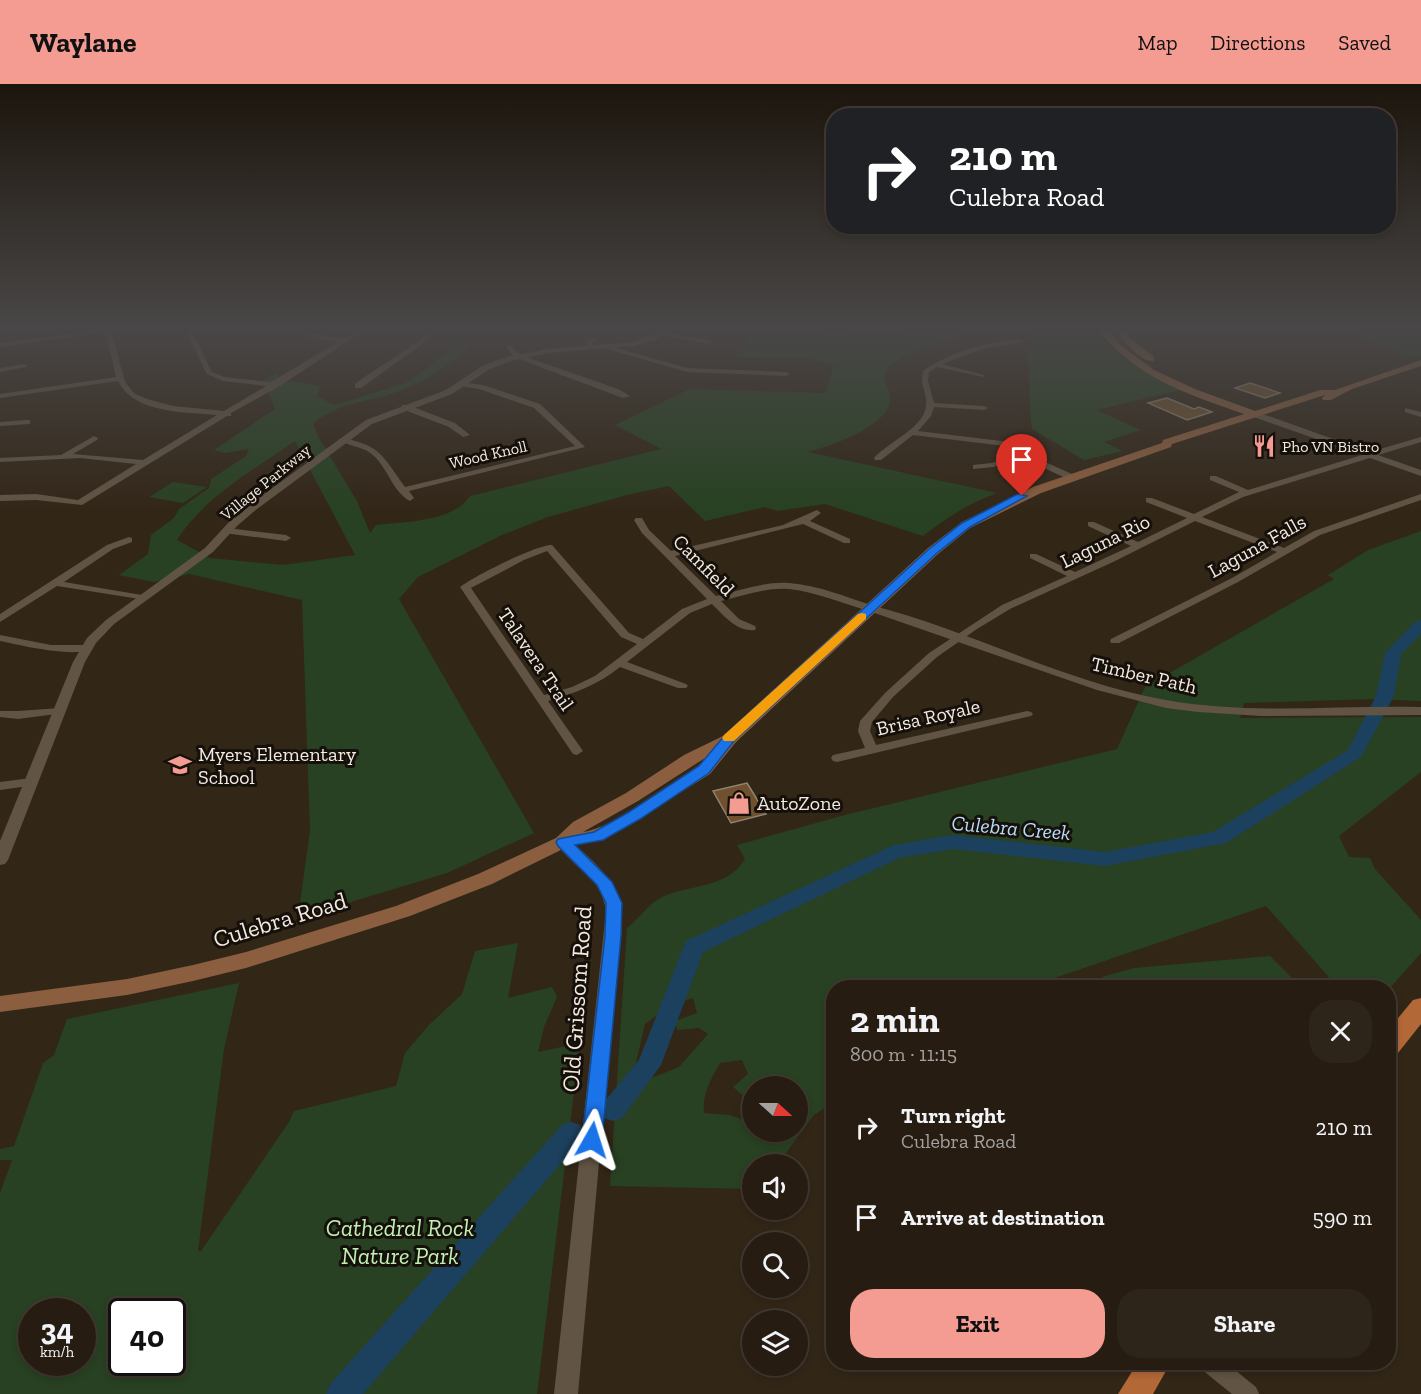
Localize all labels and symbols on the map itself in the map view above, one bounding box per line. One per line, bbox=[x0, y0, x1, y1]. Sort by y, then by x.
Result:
restaurant icon: Pho VN Bistro bbox=[1251, 433, 1277, 459]
pin bbox=[996, 434, 1047, 496]
street label: Wood Knoll bbox=[447, 436, 529, 473]
place label: Pho VN Bistro bbox=[1282, 437, 1379, 456]
street label: Village Parkway bbox=[216, 440, 315, 525]
street label: Laguna Rio bbox=[1056, 509, 1154, 573]
street label: Laguna Falls bbox=[1204, 509, 1310, 583]
street label: Camfield bbox=[668, 529, 740, 601]
street label: Talavera Trail bbox=[493, 603, 579, 715]
street label: Timber Path bbox=[1089, 651, 1200, 699]
street label: Brisa Royale bbox=[874, 693, 982, 741]
place label: Myers Elementary School bbox=[198, 742, 357, 789]
school or university icon: Myers Elementary School bbox=[167, 752, 193, 778]
shop icon: AutoZone bbox=[726, 790, 752, 816]
place label: AutoZone bbox=[757, 791, 841, 815]
water label: Culebra Creek bbox=[950, 810, 1072, 845]
street label: Culebra Road bbox=[210, 885, 350, 954]
street label: Old Grissom Road bbox=[556, 905, 597, 1093]
north arrow bbox=[742, 1076, 808, 1142]
position arrow bbox=[560, 1108, 624, 1172]
park label: Cathedral Rock Nature Park bbox=[326, 1213, 475, 1270]
speed limit sign: 40 bbox=[108, 1298, 186, 1376]

